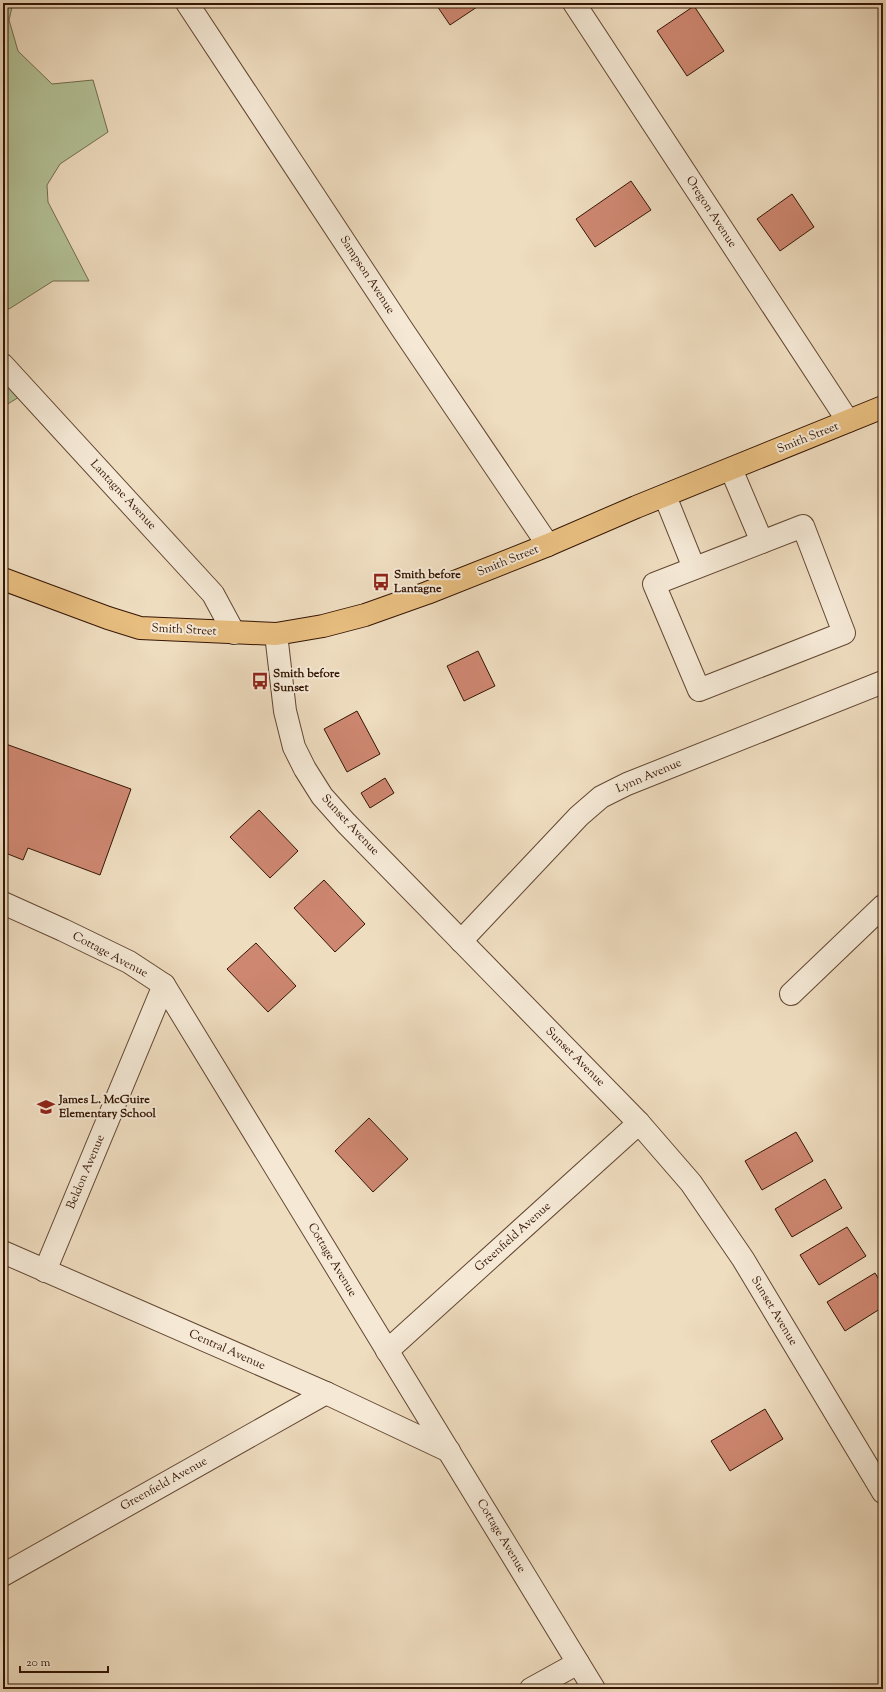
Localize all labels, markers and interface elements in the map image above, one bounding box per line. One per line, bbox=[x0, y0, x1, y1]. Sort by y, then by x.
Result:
street label: Oregon Avenue bbox=[681, 173, 741, 252]
street label: Sampson Avenue bbox=[335, 232, 399, 318]
street label: Smith Street bbox=[774, 417, 842, 459]
street label: Lantagne Avenue bbox=[86, 456, 161, 534]
street label: Smith Street bbox=[474, 540, 542, 582]
place label: Smith before Lantagne bbox=[393, 566, 461, 598]
bus stop icon: Smith before Lantagne bbox=[371, 572, 391, 592]
street label: Smith Street bbox=[151, 619, 217, 641]
place label: Smith before Sunset bbox=[273, 665, 340, 697]
bus stop icon: Smith before Sunset bbox=[250, 671, 270, 691]
street label: Lynn Avenue bbox=[613, 754, 685, 798]
street label: Sunset Avenue bbox=[317, 790, 384, 860]
street label: Cottage Avenue bbox=[69, 927, 151, 983]
street label: Sunset Avenue bbox=[541, 1023, 609, 1091]
place label: James L. McGuire Elementary School bbox=[58, 1091, 156, 1123]
school or university icon: James L. McGuire Elementary School bbox=[36, 1097, 56, 1117]
street label: Beldon Avenue bbox=[62, 1132, 110, 1212]
street label: Greenfield Avenue bbox=[471, 1197, 555, 1276]
street label: Cottage Avenue bbox=[303, 1220, 361, 1301]
street label: Sunset Avenue bbox=[746, 1273, 802, 1349]
street label: Central Avenue bbox=[186, 1325, 268, 1375]
street label: Greenfield Avenue bbox=[117, 1452, 211, 1515]
street label: Cottage Avenue bbox=[472, 1496, 530, 1577]
scale bar bbox=[20, 1648, 108, 1674]
text: 20 m bbox=[26, 1654, 51, 1672]

